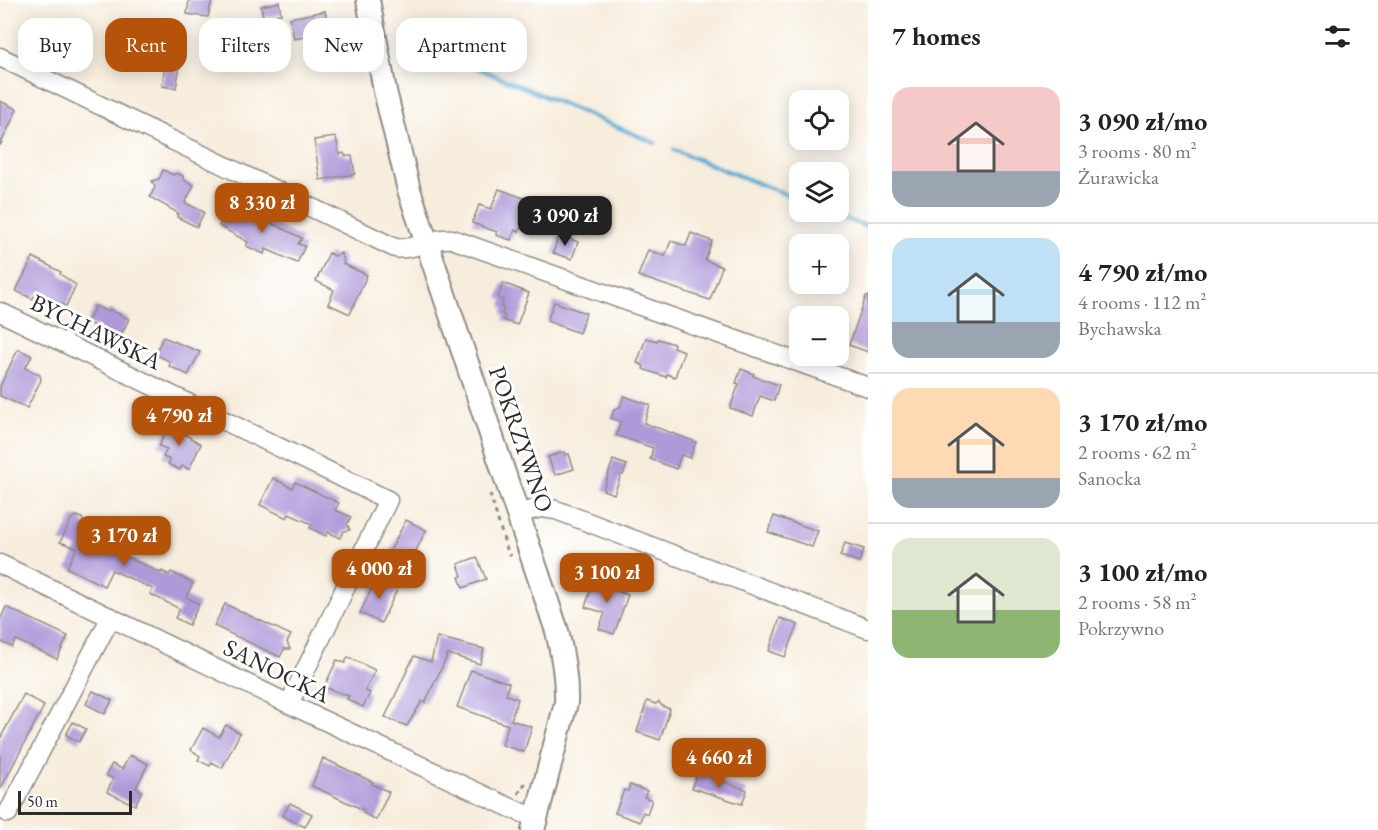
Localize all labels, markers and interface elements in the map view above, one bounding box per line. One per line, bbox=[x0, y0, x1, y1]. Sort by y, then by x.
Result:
chip: Buy bbox=[18, 18, 93, 72]
chip: Rent bbox=[105, 18, 187, 72]
chip: Filters bbox=[199, 18, 291, 72]
chip: New bbox=[303, 18, 384, 72]
chip: Apartment bbox=[396, 18, 527, 72]
text: 7 homes bbox=[892, 19, 981, 53]
icon: filters bbox=[1321, 20, 1354, 53]
map controls bbox=[789, 90, 849, 366]
button: locate bbox=[789, 90, 849, 150]
text: 3 090 zł/mo bbox=[1078, 104, 1207, 138]
icon: home bbox=[940, 111, 1012, 183]
text: 3 rooms · 80 m² bbox=[1078, 138, 1197, 164]
button: layers bbox=[789, 162, 849, 222]
text: Żurawicka bbox=[1078, 164, 1159, 190]
pin: 8 330 zł bbox=[200, 183, 324, 234]
text: 8 330 zł bbox=[229, 189, 295, 215]
pin: 3 090 zł bbox=[503, 196, 627, 247]
text: 3 090 zł bbox=[532, 202, 598, 228]
button: + bbox=[789, 234, 849, 294]
text: 4 790 zł/mo bbox=[1078, 255, 1207, 289]
icon: home bbox=[940, 262, 1012, 334]
street label: BYCHAWSKA bbox=[26, 286, 167, 377]
text: 4 rooms · 112 m² bbox=[1078, 289, 1206, 315]
button: − bbox=[789, 306, 849, 366]
text: Bychawska bbox=[1078, 315, 1162, 341]
street label: POKRZYWNO bbox=[482, 362, 561, 516]
pin: 4 790 zł bbox=[117, 396, 241, 447]
text: 4 790 zł bbox=[146, 402, 212, 428]
text: 3 170 zł/mo bbox=[1078, 405, 1207, 439]
icon: home bbox=[940, 412, 1012, 484]
text: 2 rooms · 62 m² bbox=[1078, 439, 1197, 465]
text: Sanocka bbox=[1078, 465, 1141, 491]
pin: 3 170 zł bbox=[62, 516, 186, 567]
text: 3 170 zł bbox=[91, 522, 157, 548]
pin: 4 000 zł bbox=[317, 549, 441, 600]
pin: 3 100 zł bbox=[545, 553, 669, 604]
text: 4 000 zł bbox=[346, 555, 412, 581]
text: 3 100 zł/mo bbox=[1078, 555, 1207, 589]
text: 3 100 zł bbox=[574, 559, 640, 585]
icon: home bbox=[940, 562, 1012, 634]
text: 2 rooms · 58 m² bbox=[1078, 589, 1197, 615]
text: Pokrzywno bbox=[1078, 615, 1164, 641]
street label: SANOCKA bbox=[219, 631, 336, 710]
pin: 4 660 zł bbox=[657, 738, 781, 789]
text: 4 660 zł bbox=[686, 744, 752, 770]
scale bar bbox=[18, 788, 132, 816]
text: 50 m bbox=[27, 791, 58, 812]

